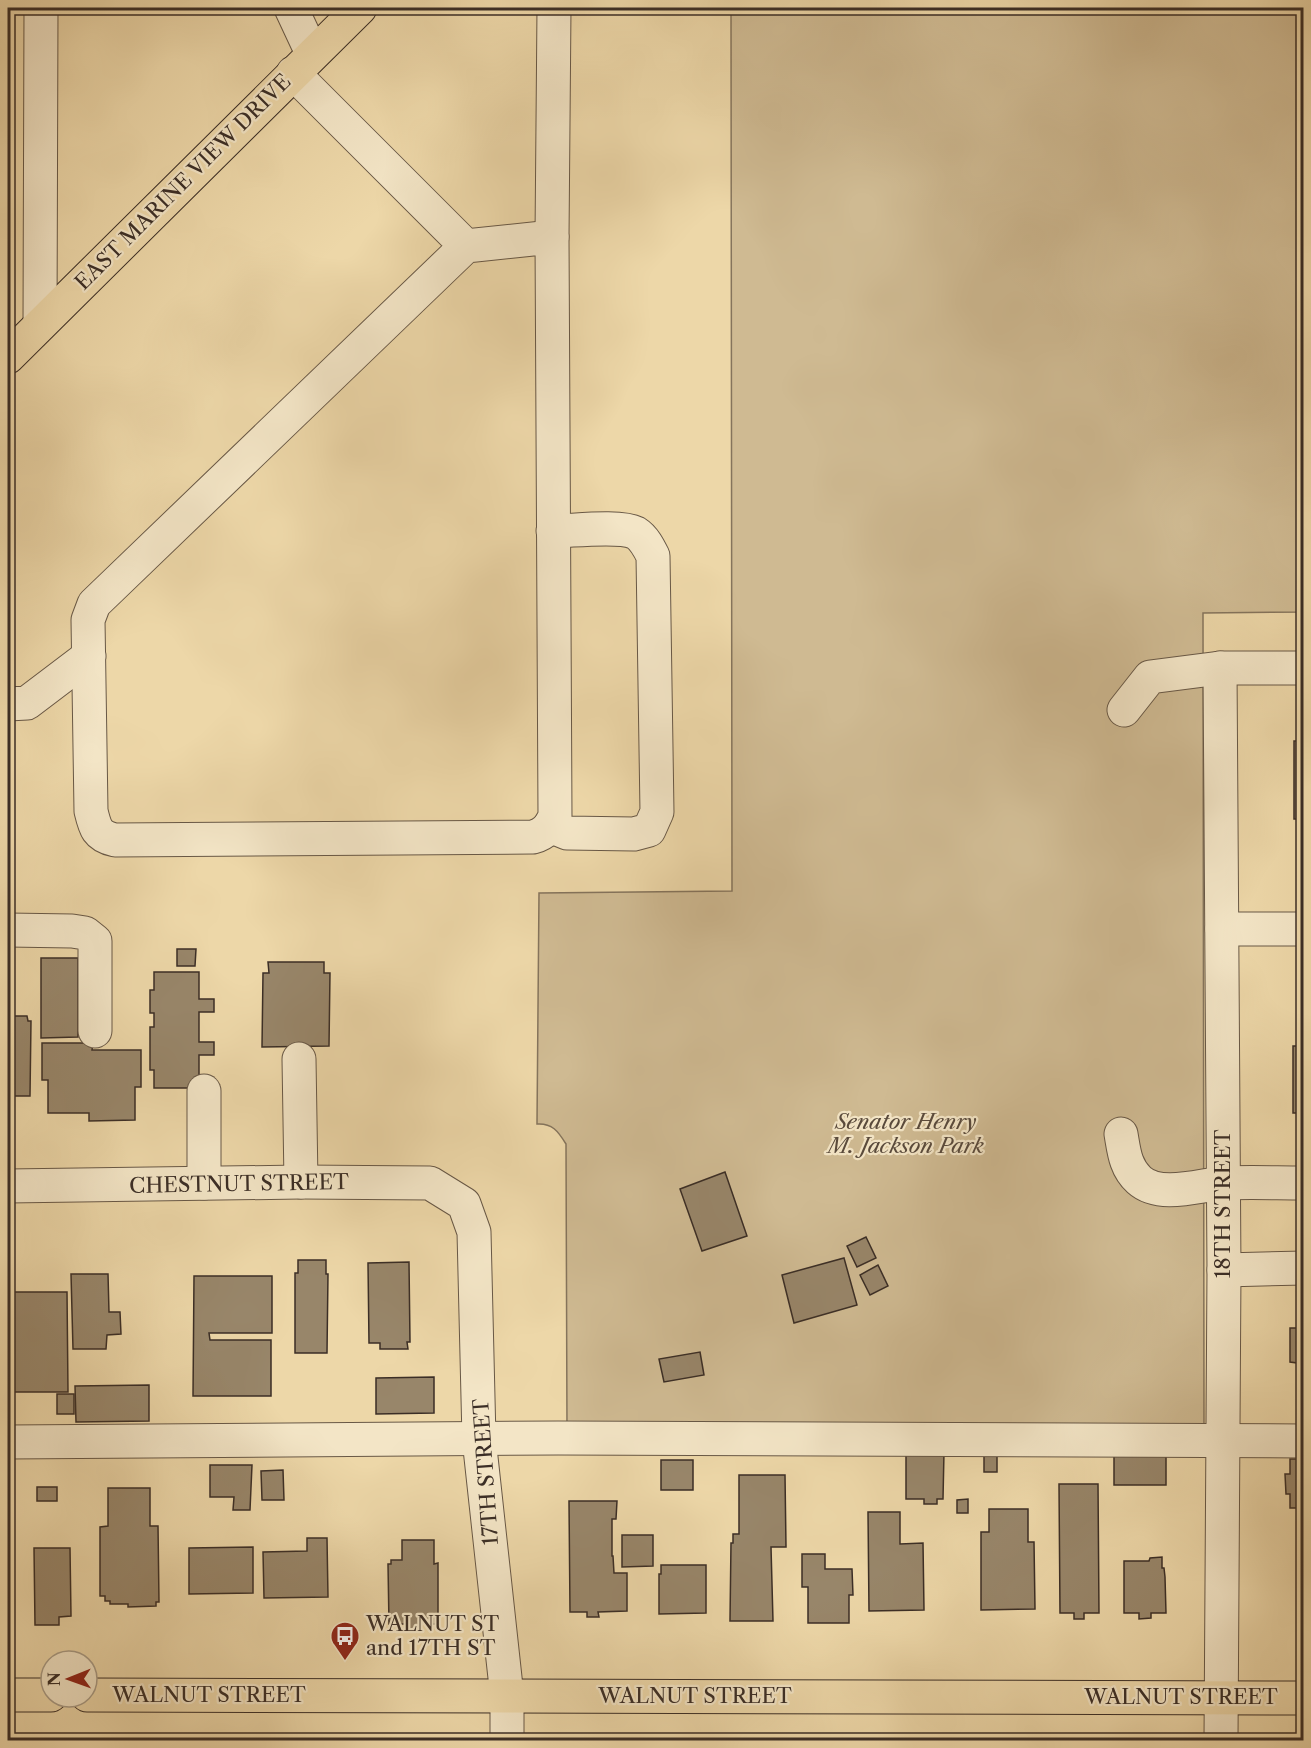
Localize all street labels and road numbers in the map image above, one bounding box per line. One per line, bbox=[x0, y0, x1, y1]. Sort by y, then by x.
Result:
street label: EAST MARINE VIEW DRIVE bbox=[69, 68, 296, 295]
street label: 18TH STREET bbox=[1210, 1129, 1235, 1278]
street label: CHESTNUT STREET bbox=[129, 1169, 349, 1198]
street label: 17TH STREET bbox=[468, 1398, 503, 1546]
street label: WALNUT STREET bbox=[111, 1682, 306, 1707]
street label: WALNUT STREET bbox=[597, 1683, 792, 1708]
street label: WALNUT STREET bbox=[1083, 1684, 1278, 1709]

